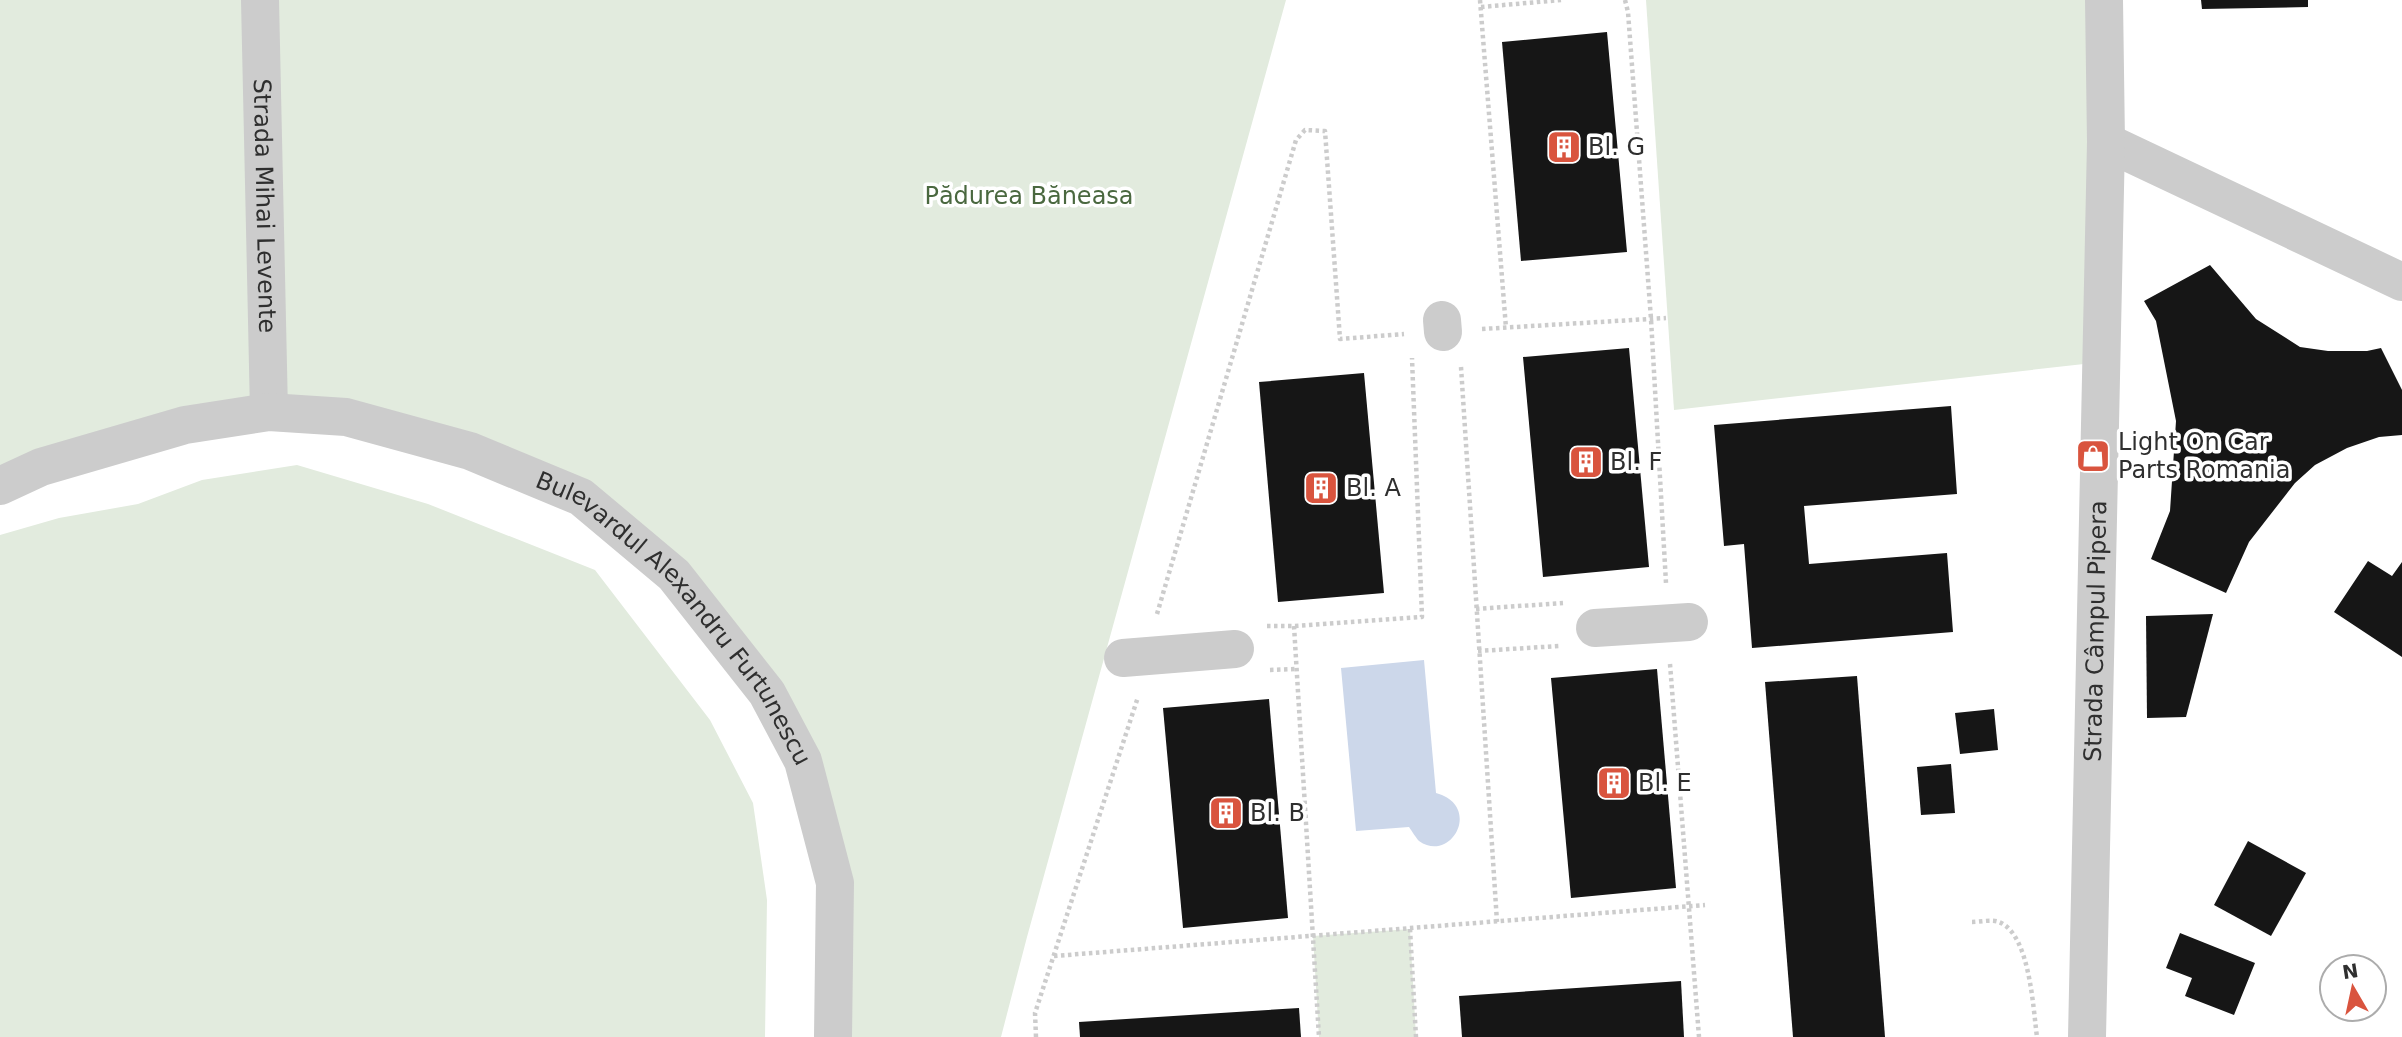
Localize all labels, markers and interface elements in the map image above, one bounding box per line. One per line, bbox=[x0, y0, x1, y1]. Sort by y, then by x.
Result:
street label: Strada Mihai Levente bbox=[248, 78, 281, 334]
building icon: Bl. G bbox=[1545, 128, 1583, 166]
place label: Bl. G bbox=[1588, 133, 1645, 161]
park label: Pădurea Băneasa bbox=[924, 182, 1134, 210]
place label: Light On Car Parts Romania bbox=[2118, 428, 2290, 484]
shop icon: Light On Car Parts Romania bbox=[2074, 437, 2112, 475]
building icon: Bl. F bbox=[1567, 443, 1605, 481]
place label: Bl. F bbox=[1610, 448, 1662, 476]
street label: Bulevardul Alexandru Furtunescu bbox=[532, 466, 817, 770]
building icon: Bl. A bbox=[1302, 469, 1340, 507]
place label: Bl. A bbox=[1346, 474, 1401, 502]
street label: Strada Câmpul Pipera bbox=[2079, 500, 2112, 762]
building icon: Bl. E bbox=[1595, 764, 1633, 802]
place label: Bl. E bbox=[1638, 769, 1692, 797]
building icon: Bl. B bbox=[1207, 794, 1245, 832]
place label: Bl. B bbox=[1250, 799, 1305, 827]
north arrow bbox=[2318, 953, 2388, 1023]
text: N bbox=[2341, 959, 2360, 983]

